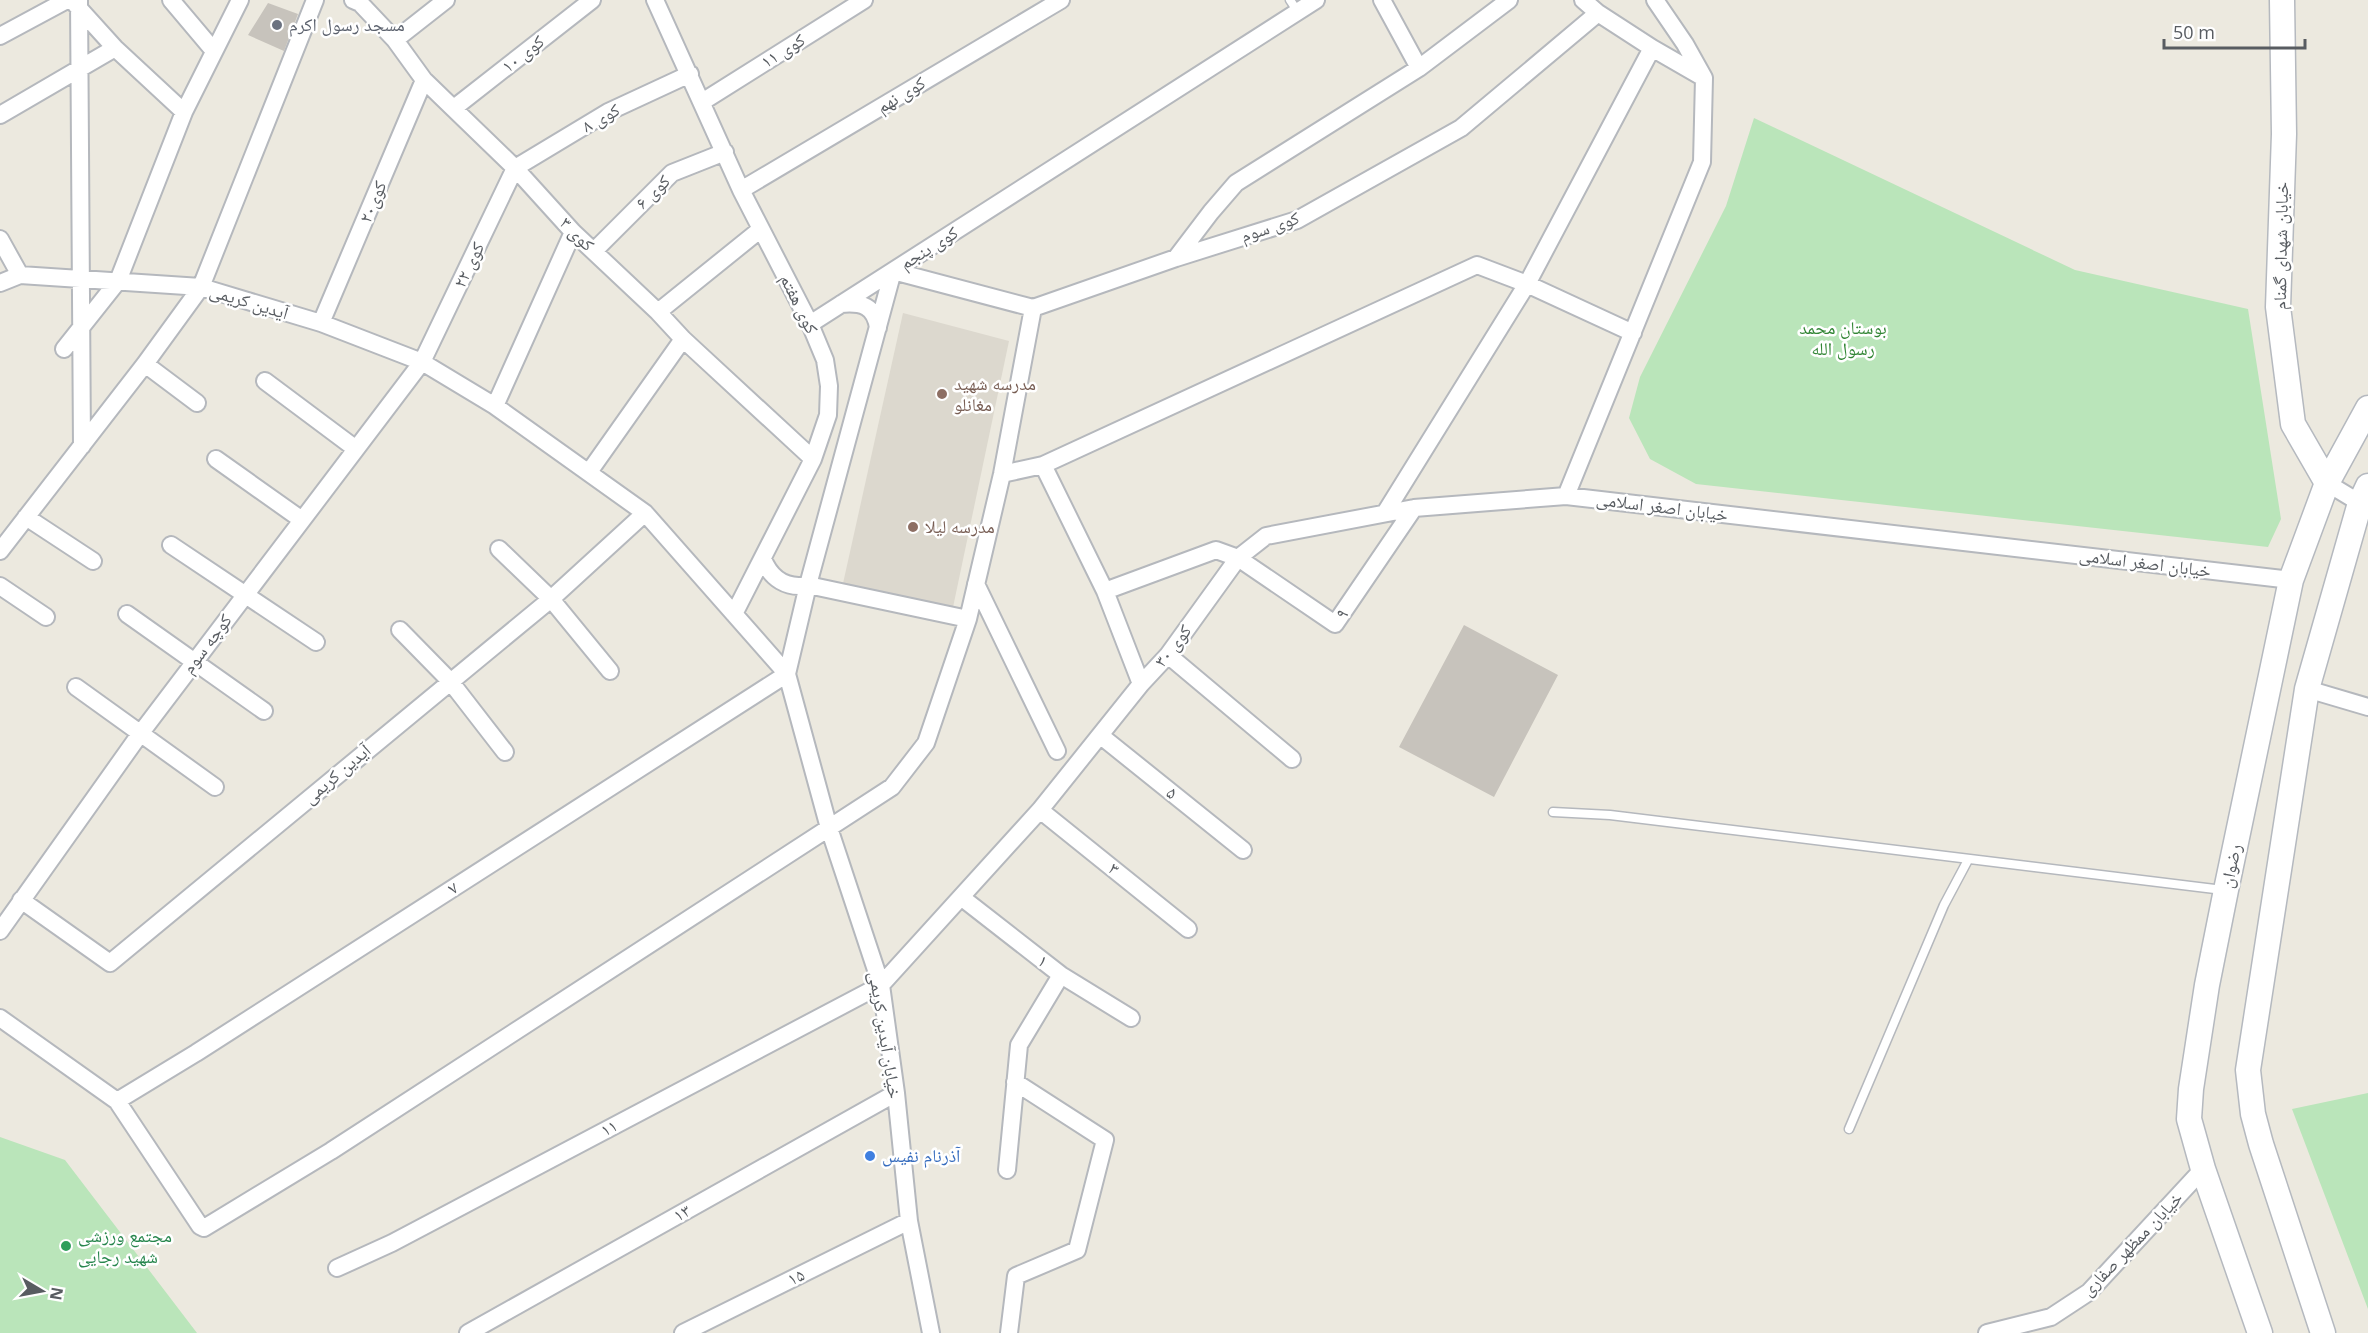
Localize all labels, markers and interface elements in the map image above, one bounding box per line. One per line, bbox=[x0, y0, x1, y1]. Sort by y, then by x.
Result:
place label: مسجد رسول اکرم bbox=[289, 12, 405, 37]
scale bar bbox=[2164, 12, 2305, 50]
marker: مسجد رسول اکرم bbox=[270, 18, 284, 32]
text: 50 m bbox=[2173, 20, 2215, 44]
street label: کوی ۱۱ bbox=[756, 27, 810, 73]
street label: کوی ۱۰ bbox=[496, 29, 549, 77]
street label: کوی نهم bbox=[872, 70, 930, 119]
street label: کوی ۸ bbox=[577, 97, 624, 137]
street label: کوی ۶ bbox=[630, 168, 675, 214]
street label: کوی۲۰ bbox=[353, 177, 392, 226]
street label: خیابان شهدای گمنام bbox=[2267, 182, 2294, 310]
street label: کوی سوم bbox=[1237, 205, 1303, 248]
street label: کوی ۳ bbox=[555, 211, 601, 256]
street label: کوی پنجم bbox=[895, 220, 963, 275]
street label: کوی ۲۲ bbox=[447, 237, 490, 291]
street label: کوی هفتم bbox=[774, 270, 825, 338]
street label: آیدین کریمی bbox=[207, 278, 292, 324]
park label: بوستان محمد رسول الله bbox=[1799, 315, 1887, 360]
place label: مدرسه شهید مغانلو bbox=[954, 371, 1036, 416]
marker: مدرسه شهید مغانلو bbox=[935, 387, 949, 401]
street label: خیابان اصغر اسلامی bbox=[1595, 486, 1729, 526]
place label: مدرسه لیلا bbox=[925, 514, 995, 538]
marker: مدرسه لیلا bbox=[906, 520, 920, 534]
street label: خیابان اصغر اسلامی bbox=[2078, 542, 2212, 582]
street label: ۹ bbox=[1329, 603, 1353, 624]
street label: کوچه سوم bbox=[176, 608, 238, 679]
street label: کوی ۳۰ bbox=[1148, 619, 1197, 672]
street label: آیدین کریمی bbox=[298, 738, 375, 808]
street label: ۵ bbox=[1162, 780, 1183, 804]
street label: رضوان bbox=[2214, 842, 2246, 890]
street label: ۳ bbox=[1104, 856, 1125, 880]
street label: ۷ bbox=[443, 875, 462, 899]
street label: ۱ bbox=[1033, 948, 1054, 972]
street label: خیابان آیدین کریمی bbox=[864, 970, 908, 1100]
street label: ۱۱ bbox=[596, 1113, 621, 1142]
place label: آذرنام نفیس bbox=[882, 1143, 961, 1168]
marker: آذرنام نفیس bbox=[863, 1149, 877, 1163]
street label: خیابان ممظهر صفاری bbox=[2075, 1186, 2187, 1301]
street label: ۱۳ bbox=[669, 1198, 694, 1227]
place label: مجتمع ورزشی شهید رجایی bbox=[78, 1223, 172, 1268]
marker: مجتمع ورزشی شهید رجایی bbox=[59, 1239, 73, 1253]
north arrow bbox=[12, 1261, 72, 1321]
street label: ۱۵ bbox=[783, 1262, 808, 1290]
text: N bbox=[45, 1285, 69, 1302]

